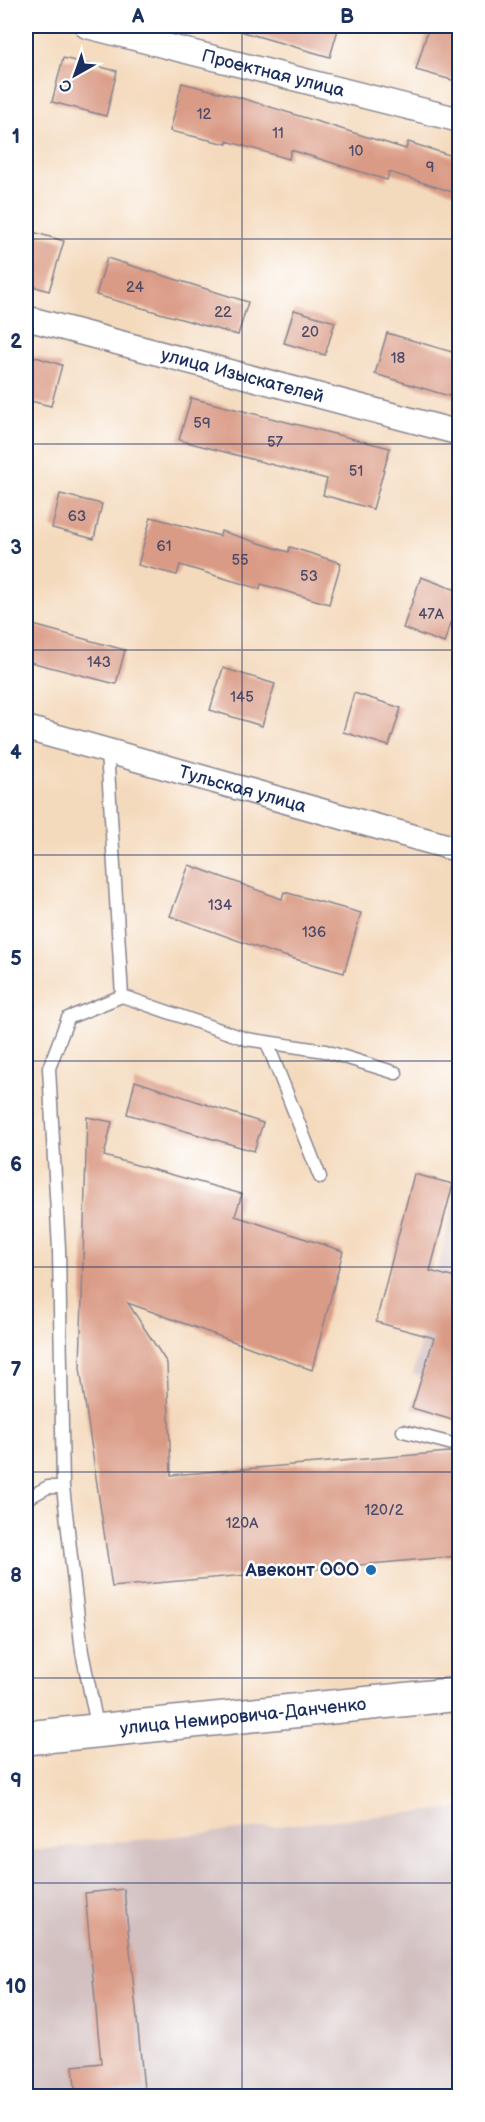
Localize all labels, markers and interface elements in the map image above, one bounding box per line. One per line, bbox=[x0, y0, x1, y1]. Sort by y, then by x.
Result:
text: A bbox=[131, 5, 145, 29]
text: B bbox=[340, 5, 354, 29]
north arrow bbox=[45, 45, 105, 105]
street label: Проектная улица bbox=[200, 45, 347, 101]
text: С bbox=[56, 74, 77, 96]
house number: 12 bbox=[197, 105, 211, 124]
house number: 11 bbox=[272, 124, 284, 143]
text: 1 bbox=[12, 125, 20, 149]
house number: 10 bbox=[349, 142, 363, 161]
house number: 9 bbox=[426, 158, 434, 177]
house number: 24 bbox=[126, 278, 144, 297]
house number: 22 bbox=[214, 303, 232, 322]
house number: 20 bbox=[301, 323, 319, 342]
text: 2 bbox=[10, 330, 22, 354]
street label: улица Изыскателей bbox=[159, 344, 326, 407]
house number: 18 bbox=[391, 349, 406, 368]
house number: 59 bbox=[193, 414, 211, 433]
house number: 57 bbox=[267, 433, 284, 452]
house number: 51 bbox=[349, 462, 363, 481]
house number: 63 bbox=[68, 507, 86, 526]
text: 3 bbox=[10, 536, 22, 560]
house number: 61 bbox=[157, 537, 171, 556]
house number: 55 bbox=[231, 551, 249, 570]
house number: 53 bbox=[300, 567, 318, 586]
house number: 47А bbox=[418, 605, 445, 624]
house number: 143 bbox=[87, 653, 111, 672]
house number: 145 bbox=[230, 688, 254, 707]
text: 4 bbox=[10, 741, 22, 765]
street label: Тульская улица bbox=[177, 761, 309, 817]
house number: 134 bbox=[208, 896, 232, 915]
house number: 136 bbox=[302, 923, 326, 942]
text: 5 bbox=[10, 947, 22, 971]
text: 6 bbox=[10, 1153, 22, 1177]
text: 7 bbox=[10, 1358, 22, 1382]
house number: 120/2 bbox=[364, 1501, 404, 1520]
house number: 120А bbox=[226, 1514, 259, 1533]
place label: Авеконт ООО bbox=[244, 1560, 359, 1581]
marker: Авеконт ООО bbox=[364, 1563, 378, 1577]
text: 8 bbox=[10, 1564, 22, 1588]
street label: улица Немировича-Данченко bbox=[119, 1693, 367, 1739]
text: 9 bbox=[10, 1769, 22, 1793]
text: 10 bbox=[6, 1975, 26, 1999]

